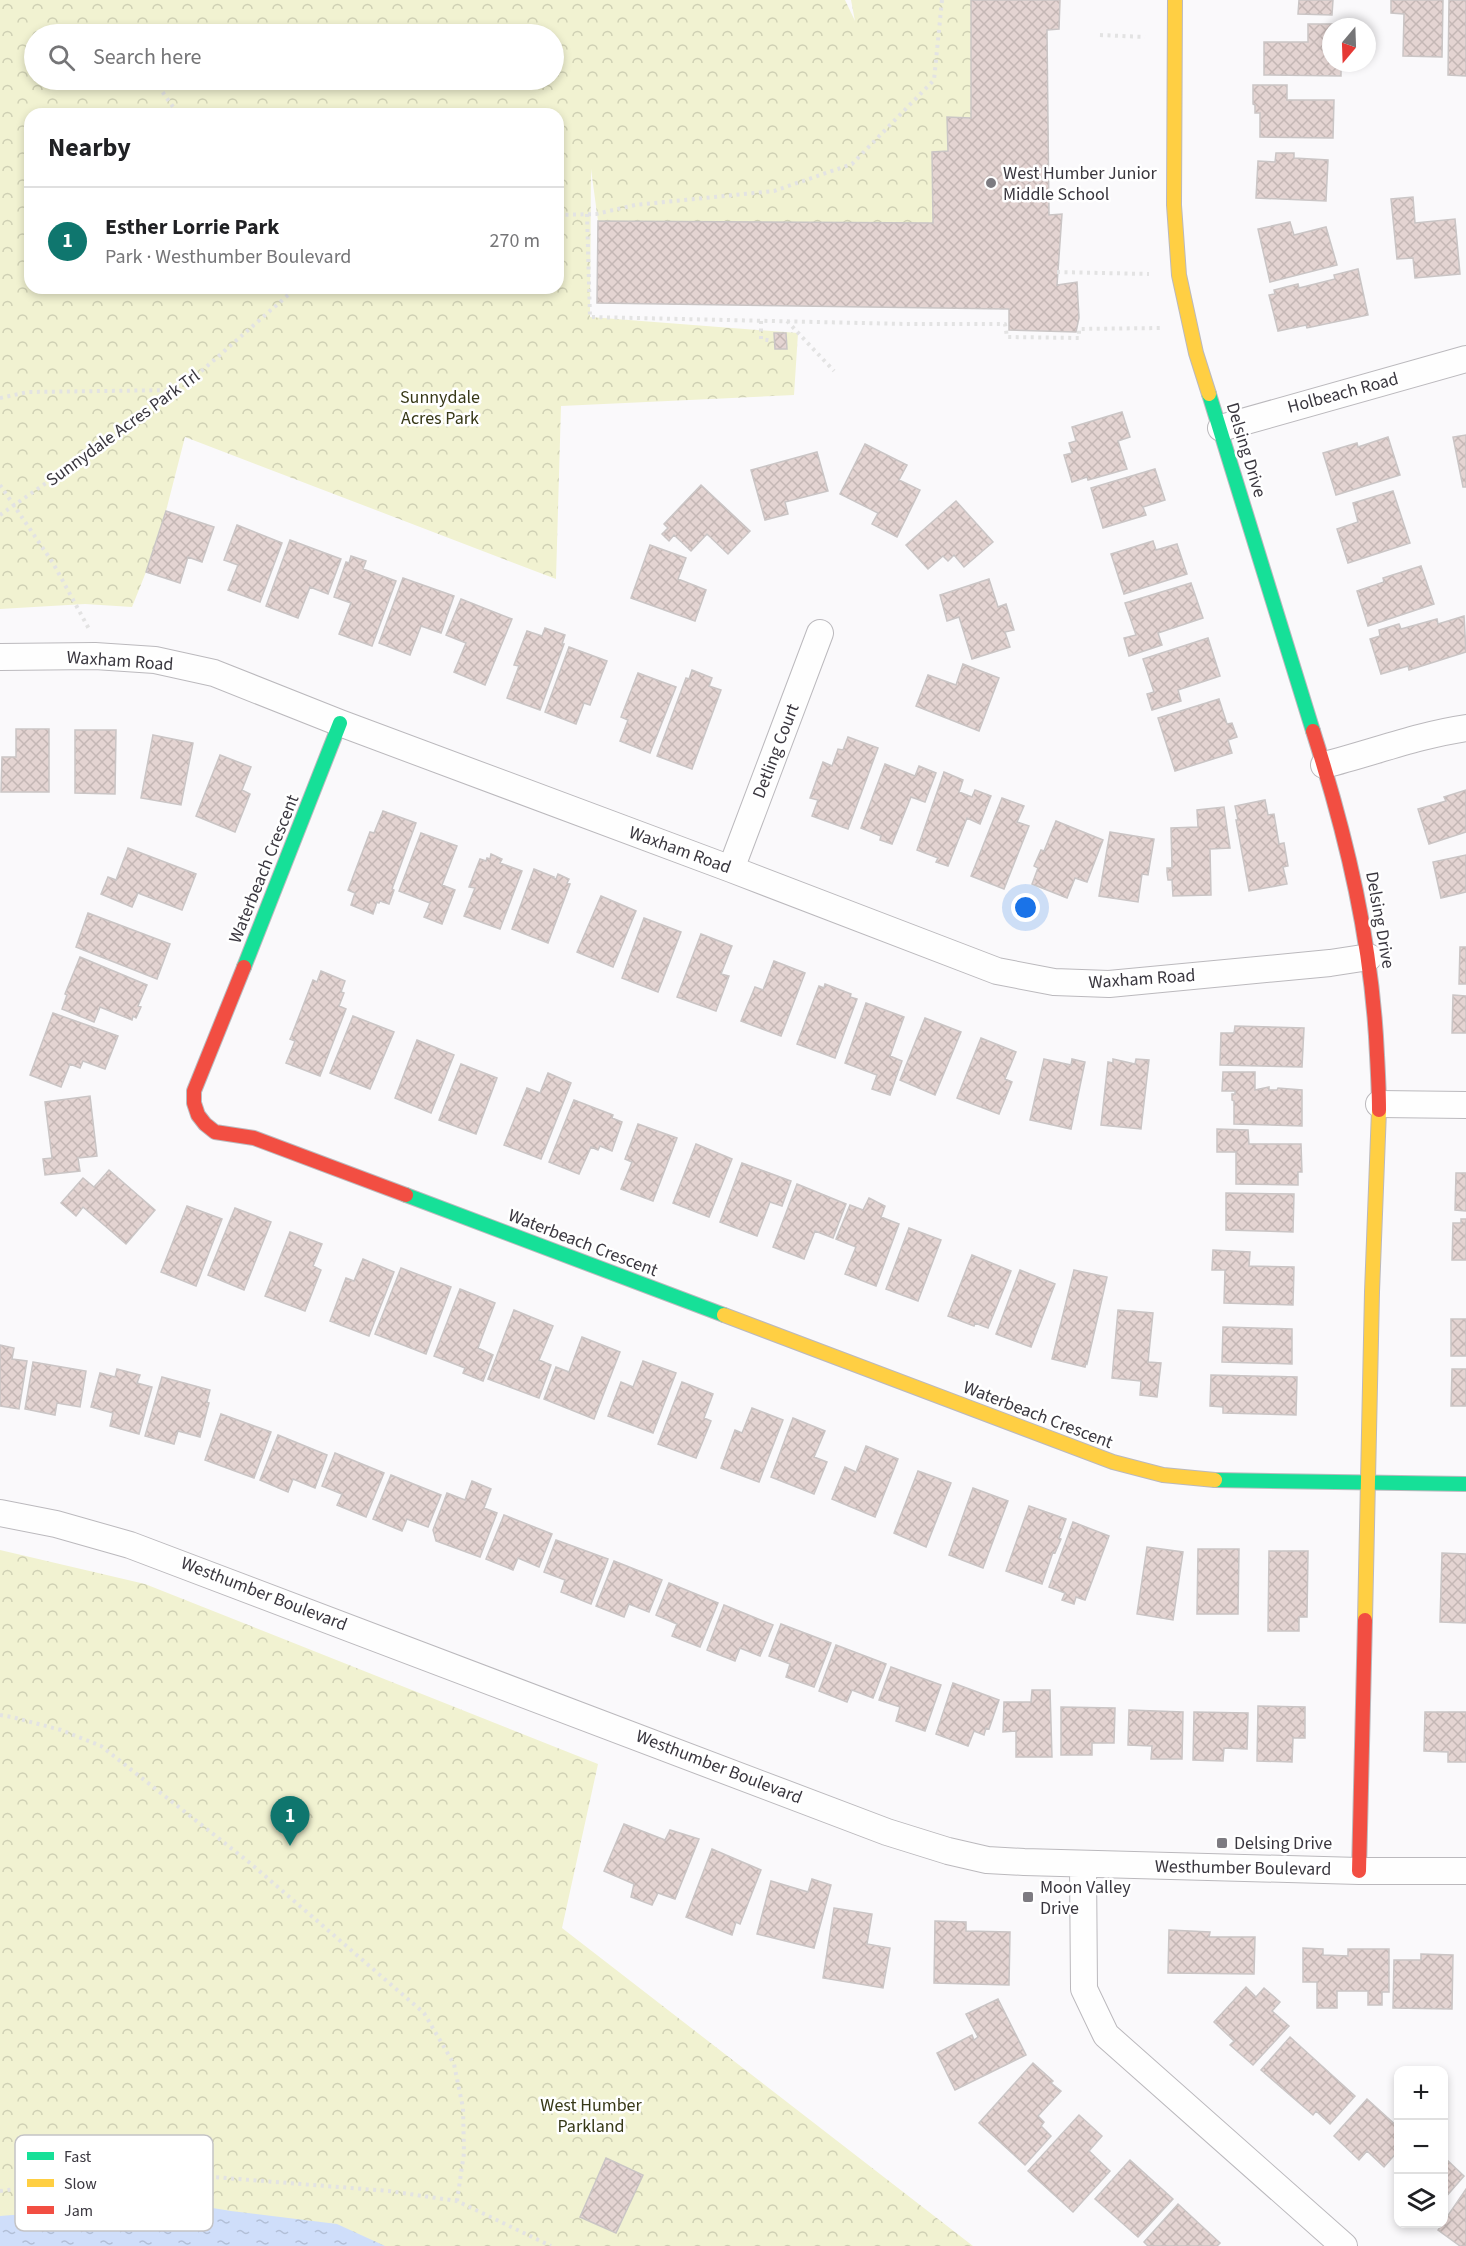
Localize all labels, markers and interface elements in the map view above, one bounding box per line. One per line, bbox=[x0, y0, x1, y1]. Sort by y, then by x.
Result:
north arrow bbox=[1322, 18, 1376, 72]
search box bbox=[24, 24, 564, 90]
icon: search bbox=[45, 41, 78, 74]
text: Search here bbox=[93, 41, 201, 73]
text: Nearby bbox=[48, 129, 131, 166]
place label: West Humber Junior Middle School bbox=[1003, 161, 1158, 207]
marker: West Humber Junior Middle School bbox=[984, 176, 998, 190]
text: Esther Lorrie Park bbox=[105, 211, 279, 243]
text: 1 bbox=[62, 227, 73, 255]
text: 270 m bbox=[490, 227, 540, 255]
text: Park · Westhumber Boulevard bbox=[105, 243, 351, 271]
street label: Sunnydale Acres Park Trl bbox=[41, 364, 205, 492]
street label: Holbeach Road bbox=[1285, 366, 1401, 420]
park label: Sunnydale Acres Park bbox=[400, 385, 480, 431]
street label: Delsing Drive bbox=[1220, 399, 1272, 501]
street label: Waxham Road bbox=[66, 645, 174, 677]
street label: Detling Court bbox=[746, 700, 806, 802]
street label: Waterbeach Crescent bbox=[223, 791, 305, 947]
street label: Waxham Road bbox=[625, 820, 735, 880]
street label: Delsing Drive bbox=[1359, 870, 1401, 971]
your location bbox=[1011, 893, 1040, 922]
street label: Waxham Road bbox=[1088, 963, 1196, 995]
street label: Waterbeach Crescent bbox=[505, 1203, 661, 1283]
street label: Waterbeach Crescent bbox=[960, 1375, 1116, 1455]
street label: Westhumber Boulevard bbox=[177, 1551, 351, 1637]
street label: Westhumber Boulevard bbox=[632, 1724, 806, 1810]
pin: 1 bbox=[270, 1796, 310, 1846]
place label: Delsing Drive bbox=[1234, 1831, 1332, 1856]
marker: Delsing Drive bbox=[1215, 1836, 1229, 1850]
street label: Westhumber Boulevard bbox=[1155, 1854, 1331, 1882]
place label: Moon Valley Drive bbox=[1040, 1875, 1131, 1921]
marker: Moon Valley Drive bbox=[1021, 1890, 1035, 1904]
map controls bbox=[1394, 2066, 1448, 2228]
button: + bbox=[1394, 2066, 1448, 2120]
park label: West Humber Parkland bbox=[540, 2093, 643, 2139]
button: − bbox=[1394, 2120, 1448, 2174]
legend bbox=[15, 2135, 213, 2231]
text: Fast bbox=[64, 2146, 92, 2168]
text: Slow bbox=[64, 2173, 97, 2195]
button: layers bbox=[1394, 2174, 1448, 2228]
text: Jam bbox=[64, 2200, 93, 2222]

